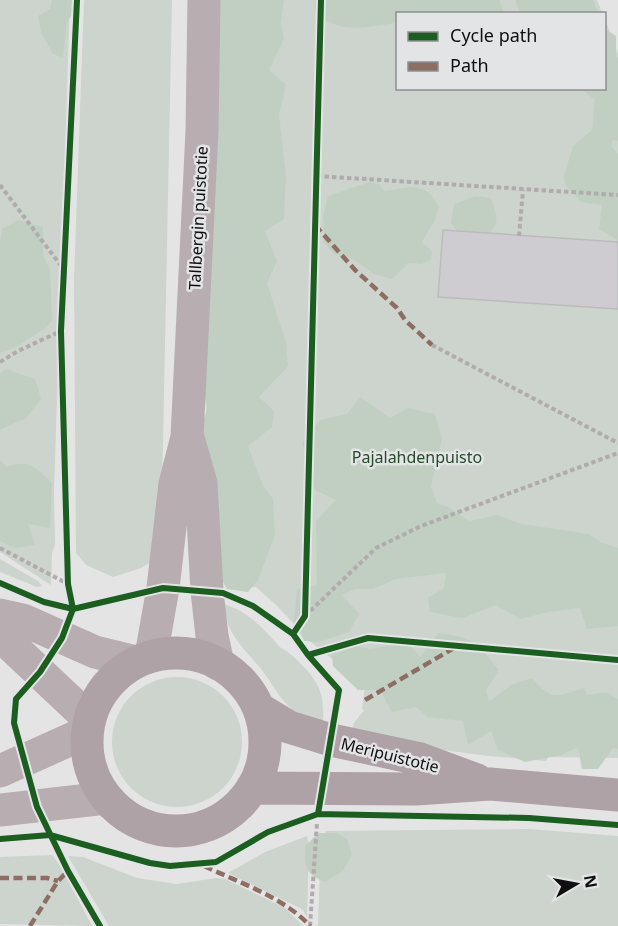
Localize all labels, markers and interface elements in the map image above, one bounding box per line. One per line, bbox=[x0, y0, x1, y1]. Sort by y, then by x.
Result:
legend bbox=[396, 12, 606, 90]
text: Cycle path bbox=[450, 23, 537, 47]
text: Path bbox=[450, 53, 489, 77]
street label: Tallbergin puistotie bbox=[183, 145, 213, 291]
park label: Pajalahdenpuisto bbox=[352, 446, 482, 468]
street label: Meripuistotie bbox=[339, 732, 441, 778]
north arrow bbox=[546, 854, 606, 914]
text: N bbox=[579, 873, 603, 890]

